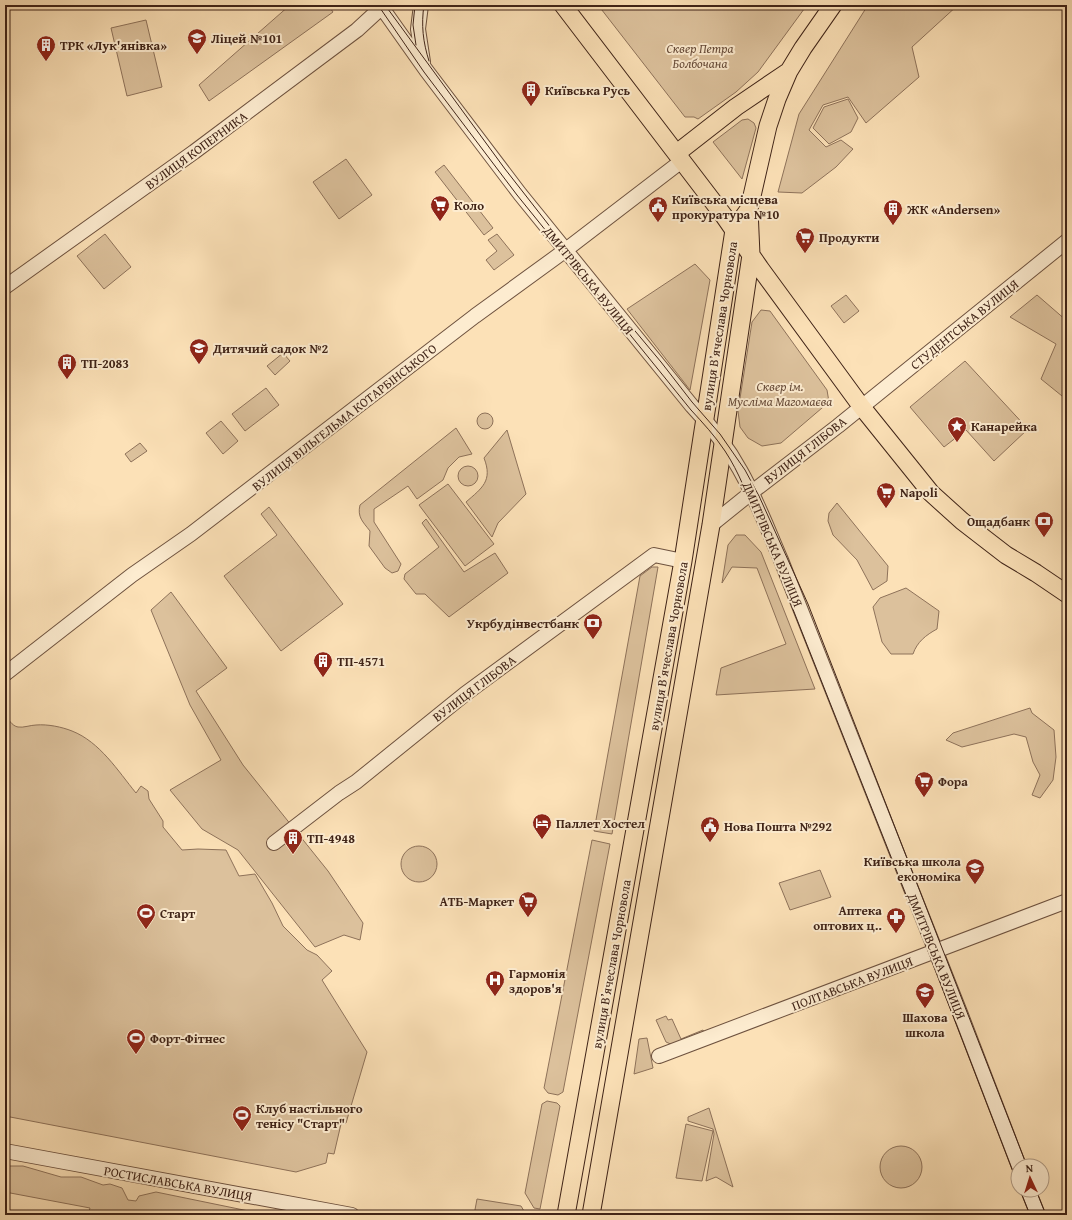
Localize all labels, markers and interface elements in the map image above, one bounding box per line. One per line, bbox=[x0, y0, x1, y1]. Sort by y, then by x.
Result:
school or university icon: Ліцей №101 bbox=[186, 27, 208, 55]
place label: Ліцей №101 bbox=[211, 29, 282, 48]
building icon: ТРК «Лук'янівка» bbox=[35, 34, 57, 62]
place label: ТРК «Лук'янівка» bbox=[60, 36, 167, 55]
park label: Сквер Петра Болбочана bbox=[666, 39, 734, 73]
building icon: Київська Русь bbox=[520, 79, 542, 107]
place label: Київська Русь bbox=[545, 81, 630, 100]
street label: ВУЛИЦЯ КОПЕРНИКА bbox=[141, 107, 251, 194]
place label: Київська місцева прокуратура №10 bbox=[672, 190, 780, 224]
supermarket icon: Коло bbox=[429, 194, 451, 222]
public building icon: Київська місцева прокуратура №10 bbox=[647, 195, 669, 223]
place label: Коло bbox=[454, 196, 484, 215]
building icon: ЖК «Andersen» bbox=[882, 198, 904, 226]
place label: ЖК «Andersen» bbox=[906, 200, 1000, 219]
street label: ДМИТРІВСЬКА ВУЛИЦЯ bbox=[538, 221, 638, 339]
supermarket icon: Продукти bbox=[794, 226, 816, 254]
place label: Продукти bbox=[819, 228, 879, 247]
street label: вулиця Вʼячеслава Чорновола bbox=[697, 239, 742, 412]
street label: СТУДЕНТСЬКА ВУЛИЦЯ bbox=[906, 274, 1023, 374]
school or university icon: Дитячий садок №2 bbox=[188, 337, 210, 365]
place label: Дитячий садок №2 bbox=[212, 339, 329, 358]
street label: ВУЛИЦЯ ВІЛЬГЕЛЬМА КОТАРБІНСЬКОГО bbox=[248, 339, 441, 496]
building icon: ТП-2083 bbox=[56, 352, 78, 380]
place label: ТП-2083 bbox=[81, 354, 129, 373]
park label: Сквер ім. Мусліма Магомаєва bbox=[728, 377, 832, 411]
street label: ВУЛИЦЯ ГЛІБОВА bbox=[760, 412, 851, 489]
place icon: Канарейка bbox=[946, 415, 968, 443]
place label: Канарейка bbox=[971, 417, 1037, 436]
street label: ДМИТРІВСЬКА ВУЛИЦЯ bbox=[737, 478, 808, 610]
supermarket icon: Napoli bbox=[875, 481, 897, 509]
place label: Napoli bbox=[900, 483, 938, 502]
bank icon: Ощадбанк bbox=[1033, 510, 1055, 538]
place label: Ощадбанк bbox=[967, 512, 1031, 531]
street label: вулиця Вʼячеслава Чорновола bbox=[644, 559, 693, 732]
bank icon: Укрбудінвестбанк bbox=[582, 612, 604, 640]
place label: Укрбудінвестбанк bbox=[467, 614, 580, 633]
building icon: ТП-4571 bbox=[312, 650, 334, 678]
street label: ВУЛИЦЯ ГЛІБОВА bbox=[429, 651, 520, 726]
place label: ТП-4571 bbox=[337, 652, 385, 671]
supermarket icon: Фора bbox=[913, 770, 935, 798]
place label: Фора bbox=[938, 772, 968, 791]
hotel icon: Паллет Хостел bbox=[531, 812, 553, 840]
place label: Паллет Хостел bbox=[556, 814, 645, 833]
public building icon: Нова Пошта №292 bbox=[699, 815, 721, 843]
place label: Нова Пошта №292 bbox=[724, 817, 832, 836]
building icon: ТП-4948 bbox=[282, 827, 304, 855]
place label: ТП-4948 bbox=[307, 829, 355, 848]
place label: Київська школа економіка bbox=[864, 852, 961, 886]
school or university icon: Київська школа економіка bbox=[964, 857, 986, 885]
street label: вулиця Вʼячеслава Чорновола bbox=[587, 877, 636, 1050]
street label: ДМИТРІВСЬКА ВУЛИЦЯ bbox=[902, 889, 971, 1022]
supermarket icon: АТБ-Маркет bbox=[517, 890, 539, 918]
place label: АТБ-Маркет bbox=[440, 892, 514, 911]
place label: Аптека оптових ц.. bbox=[813, 901, 882, 935]
sports icon: Старт bbox=[135, 902, 157, 930]
place label: Старт bbox=[160, 904, 195, 923]
pharmacy icon: Аптека оптових ц.. bbox=[885, 906, 907, 934]
street label: ПОЛТАВСЬКА ВУЛИЦЯ bbox=[789, 951, 916, 1015]
place label: Гармонія здоров'я bbox=[509, 964, 565, 998]
hospital icon: Гармонія здоров'я bbox=[484, 969, 506, 997]
school or university icon: Шахова школа bbox=[914, 981, 936, 1009]
place label: Шахова школа bbox=[902, 1008, 948, 1042]
sports icon: Форт-Фітнес bbox=[125, 1027, 147, 1055]
place label: Форт-Фітнес bbox=[150, 1029, 225, 1048]
place label: Клуб настільного тенісу "Старт" bbox=[256, 1099, 363, 1133]
sports icon: Клуб настільного тенісу "Старт" bbox=[231, 1104, 253, 1132]
north arrow bbox=[1010, 1158, 1050, 1198]
text: N bbox=[1025, 1160, 1034, 1176]
street label: РОСТИСЛАВСЬКА ВУЛИЦЯ bbox=[102, 1161, 254, 1206]

